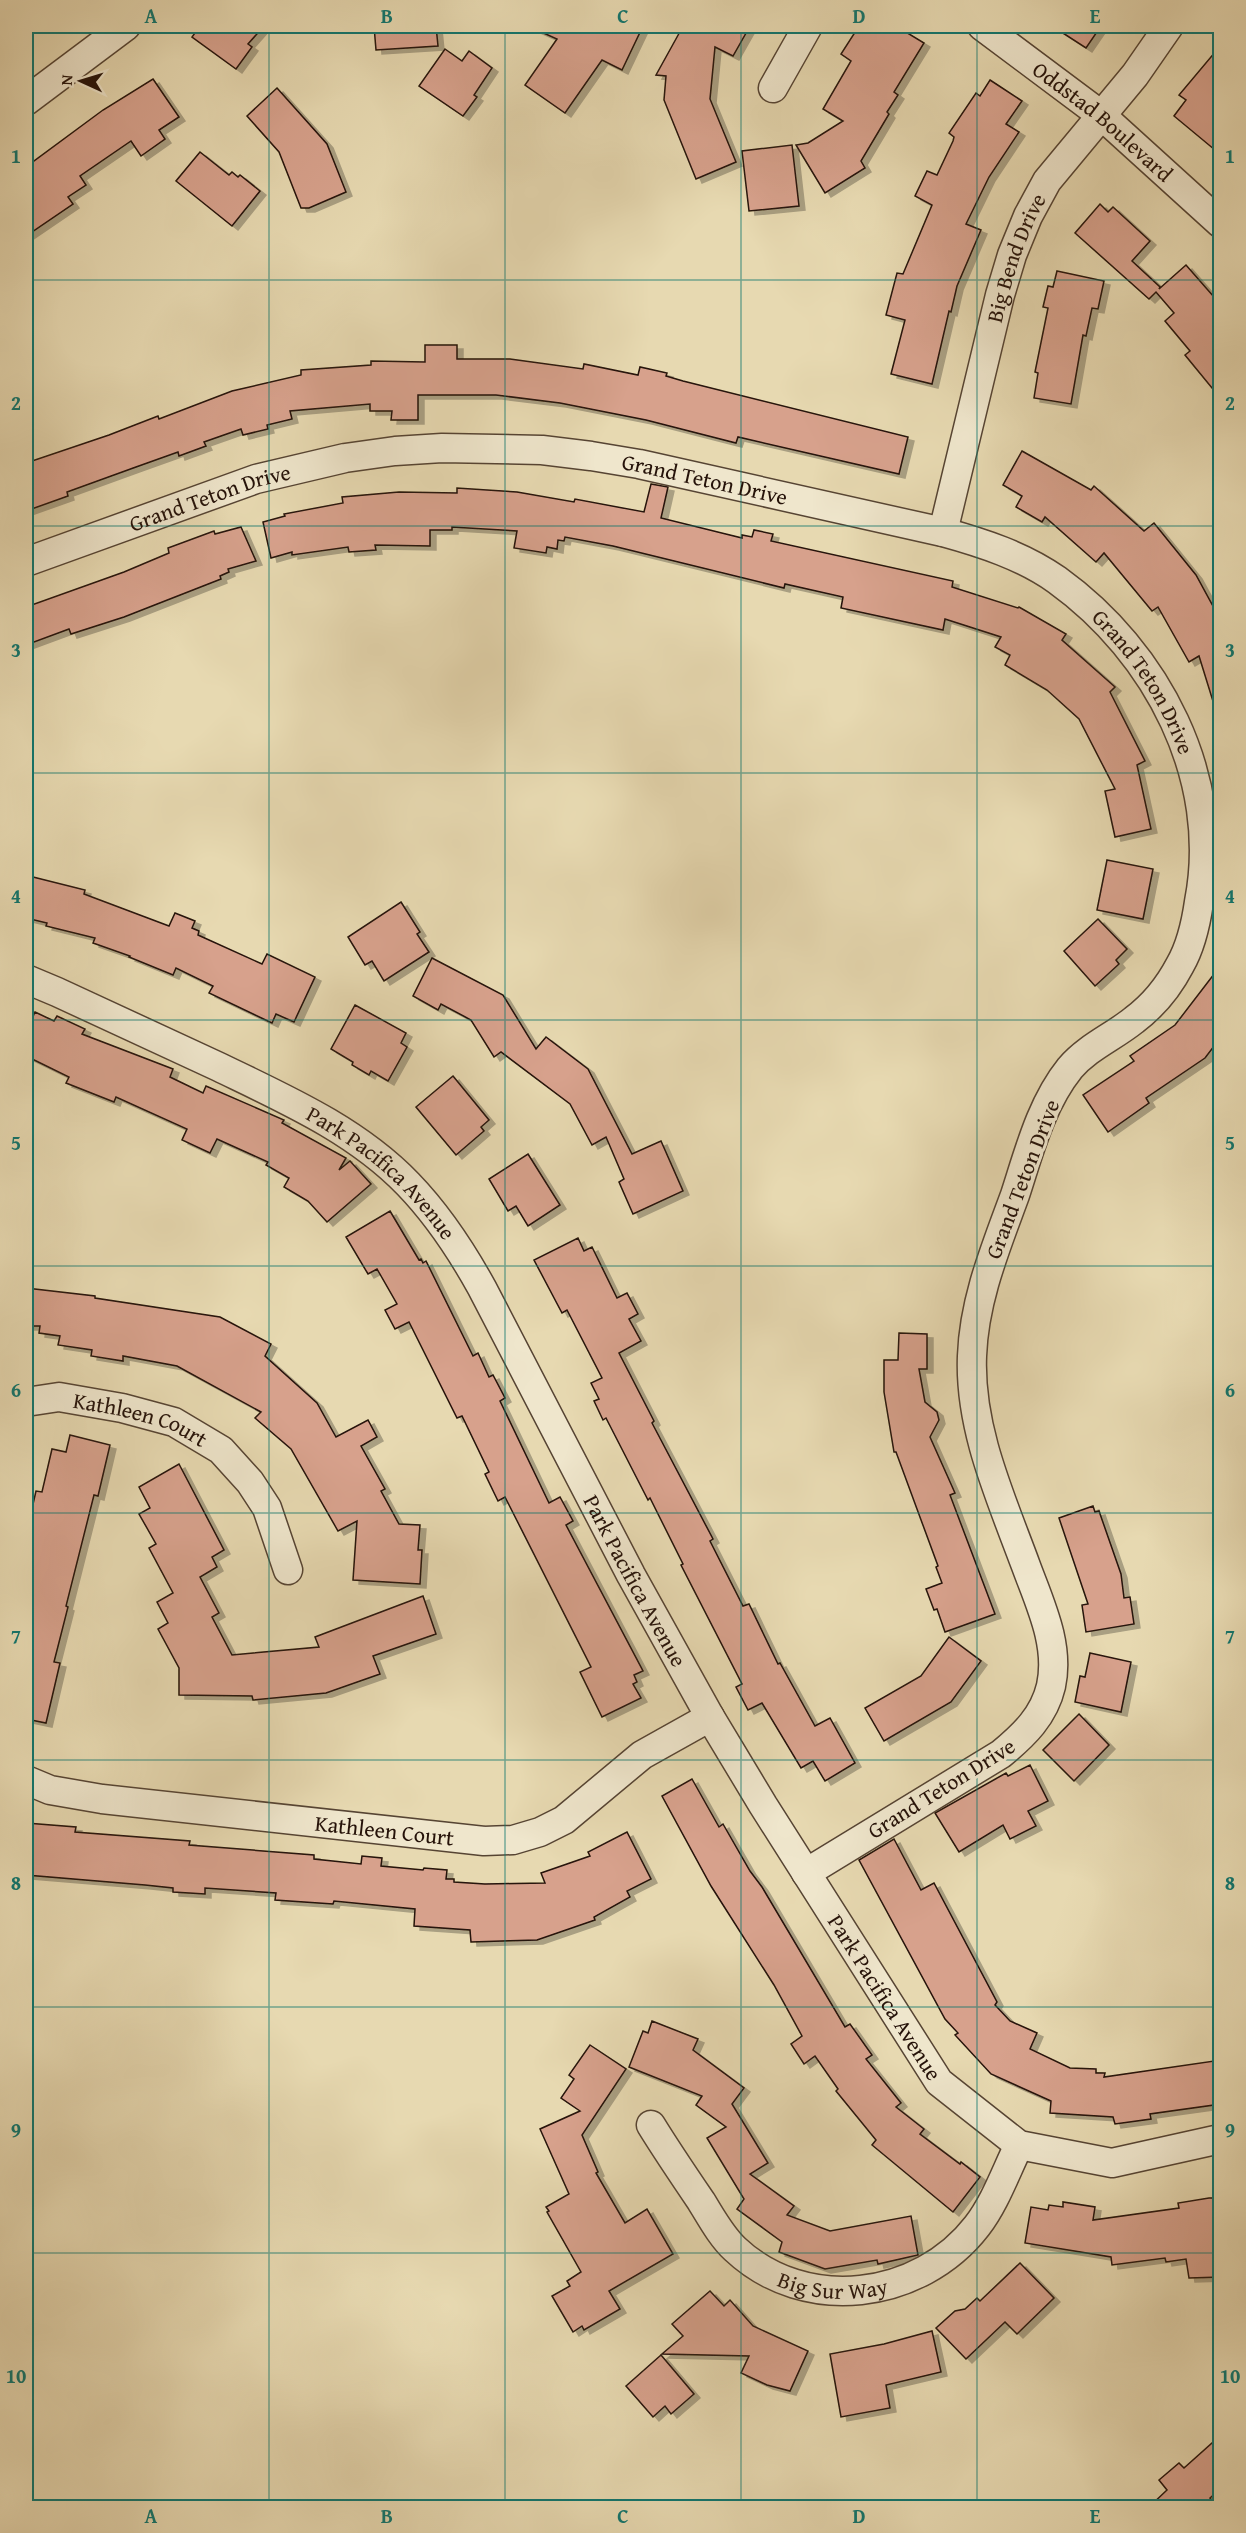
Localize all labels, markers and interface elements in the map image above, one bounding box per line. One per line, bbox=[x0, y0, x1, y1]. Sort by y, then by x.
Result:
text: A bbox=[145, 1, 158, 30]
text: B bbox=[381, 1, 393, 30]
text: C bbox=[617, 1, 629, 30]
text: D bbox=[852, 1, 866, 30]
text: E bbox=[1090, 1, 1101, 30]
north arrow bbox=[51, 51, 111, 111]
street label: Oddstad Boulevard bbox=[1026, 53, 1180, 189]
text: N bbox=[54, 73, 78, 86]
text: 1 bbox=[11, 141, 21, 170]
text: 1 bbox=[1225, 141, 1235, 170]
street label: Big Bend Drive bbox=[978, 187, 1054, 326]
text: 2 bbox=[11, 388, 21, 417]
text: 2 bbox=[1225, 388, 1235, 417]
street label: Grand Teton Drive bbox=[620, 445, 791, 513]
street label: Grand Teton Drive bbox=[125, 455, 294, 539]
street label: Grand Teton Drive bbox=[1085, 601, 1202, 758]
text: 3 bbox=[11, 635, 21, 664]
text: 3 bbox=[1225, 635, 1235, 664]
text: 4 bbox=[11, 881, 21, 910]
text: 4 bbox=[1225, 881, 1235, 910]
street label: Grand Teton Drive bbox=[977, 1095, 1067, 1263]
street label: Park Pacifica Avenue bbox=[301, 1098, 464, 1246]
text: 5 bbox=[11, 1128, 21, 1157]
text: 5 bbox=[1225, 1128, 1235, 1157]
text: 6 bbox=[11, 1375, 21, 1404]
text: 6 bbox=[1225, 1375, 1235, 1404]
street label: Kathleen Court bbox=[71, 1384, 214, 1455]
street label: Park Pacifica Avenue bbox=[576, 1489, 695, 1673]
text: 7 bbox=[11, 1621, 21, 1650]
text: 7 bbox=[1225, 1621, 1235, 1650]
street label: Grand Teton Drive bbox=[861, 1730, 1021, 1846]
street label: Kathleen Court bbox=[313, 1807, 456, 1854]
text: 8 bbox=[11, 1868, 21, 1897]
text: 8 bbox=[1225, 1868, 1235, 1897]
street label: Park Pacifica Avenue bbox=[820, 1908, 950, 2087]
text: 9 bbox=[11, 2115, 21, 2144]
text: 9 bbox=[1225, 2115, 1235, 2144]
street label: Big Sur Way bbox=[773, 2263, 891, 2307]
text: 10 bbox=[6, 2361, 26, 2390]
text: 10 bbox=[1220, 2361, 1240, 2390]
text: A bbox=[145, 2501, 158, 2530]
text: B bbox=[381, 2501, 393, 2530]
text: C bbox=[617, 2501, 629, 2530]
text: D bbox=[852, 2501, 866, 2530]
text: E bbox=[1090, 2501, 1101, 2530]

